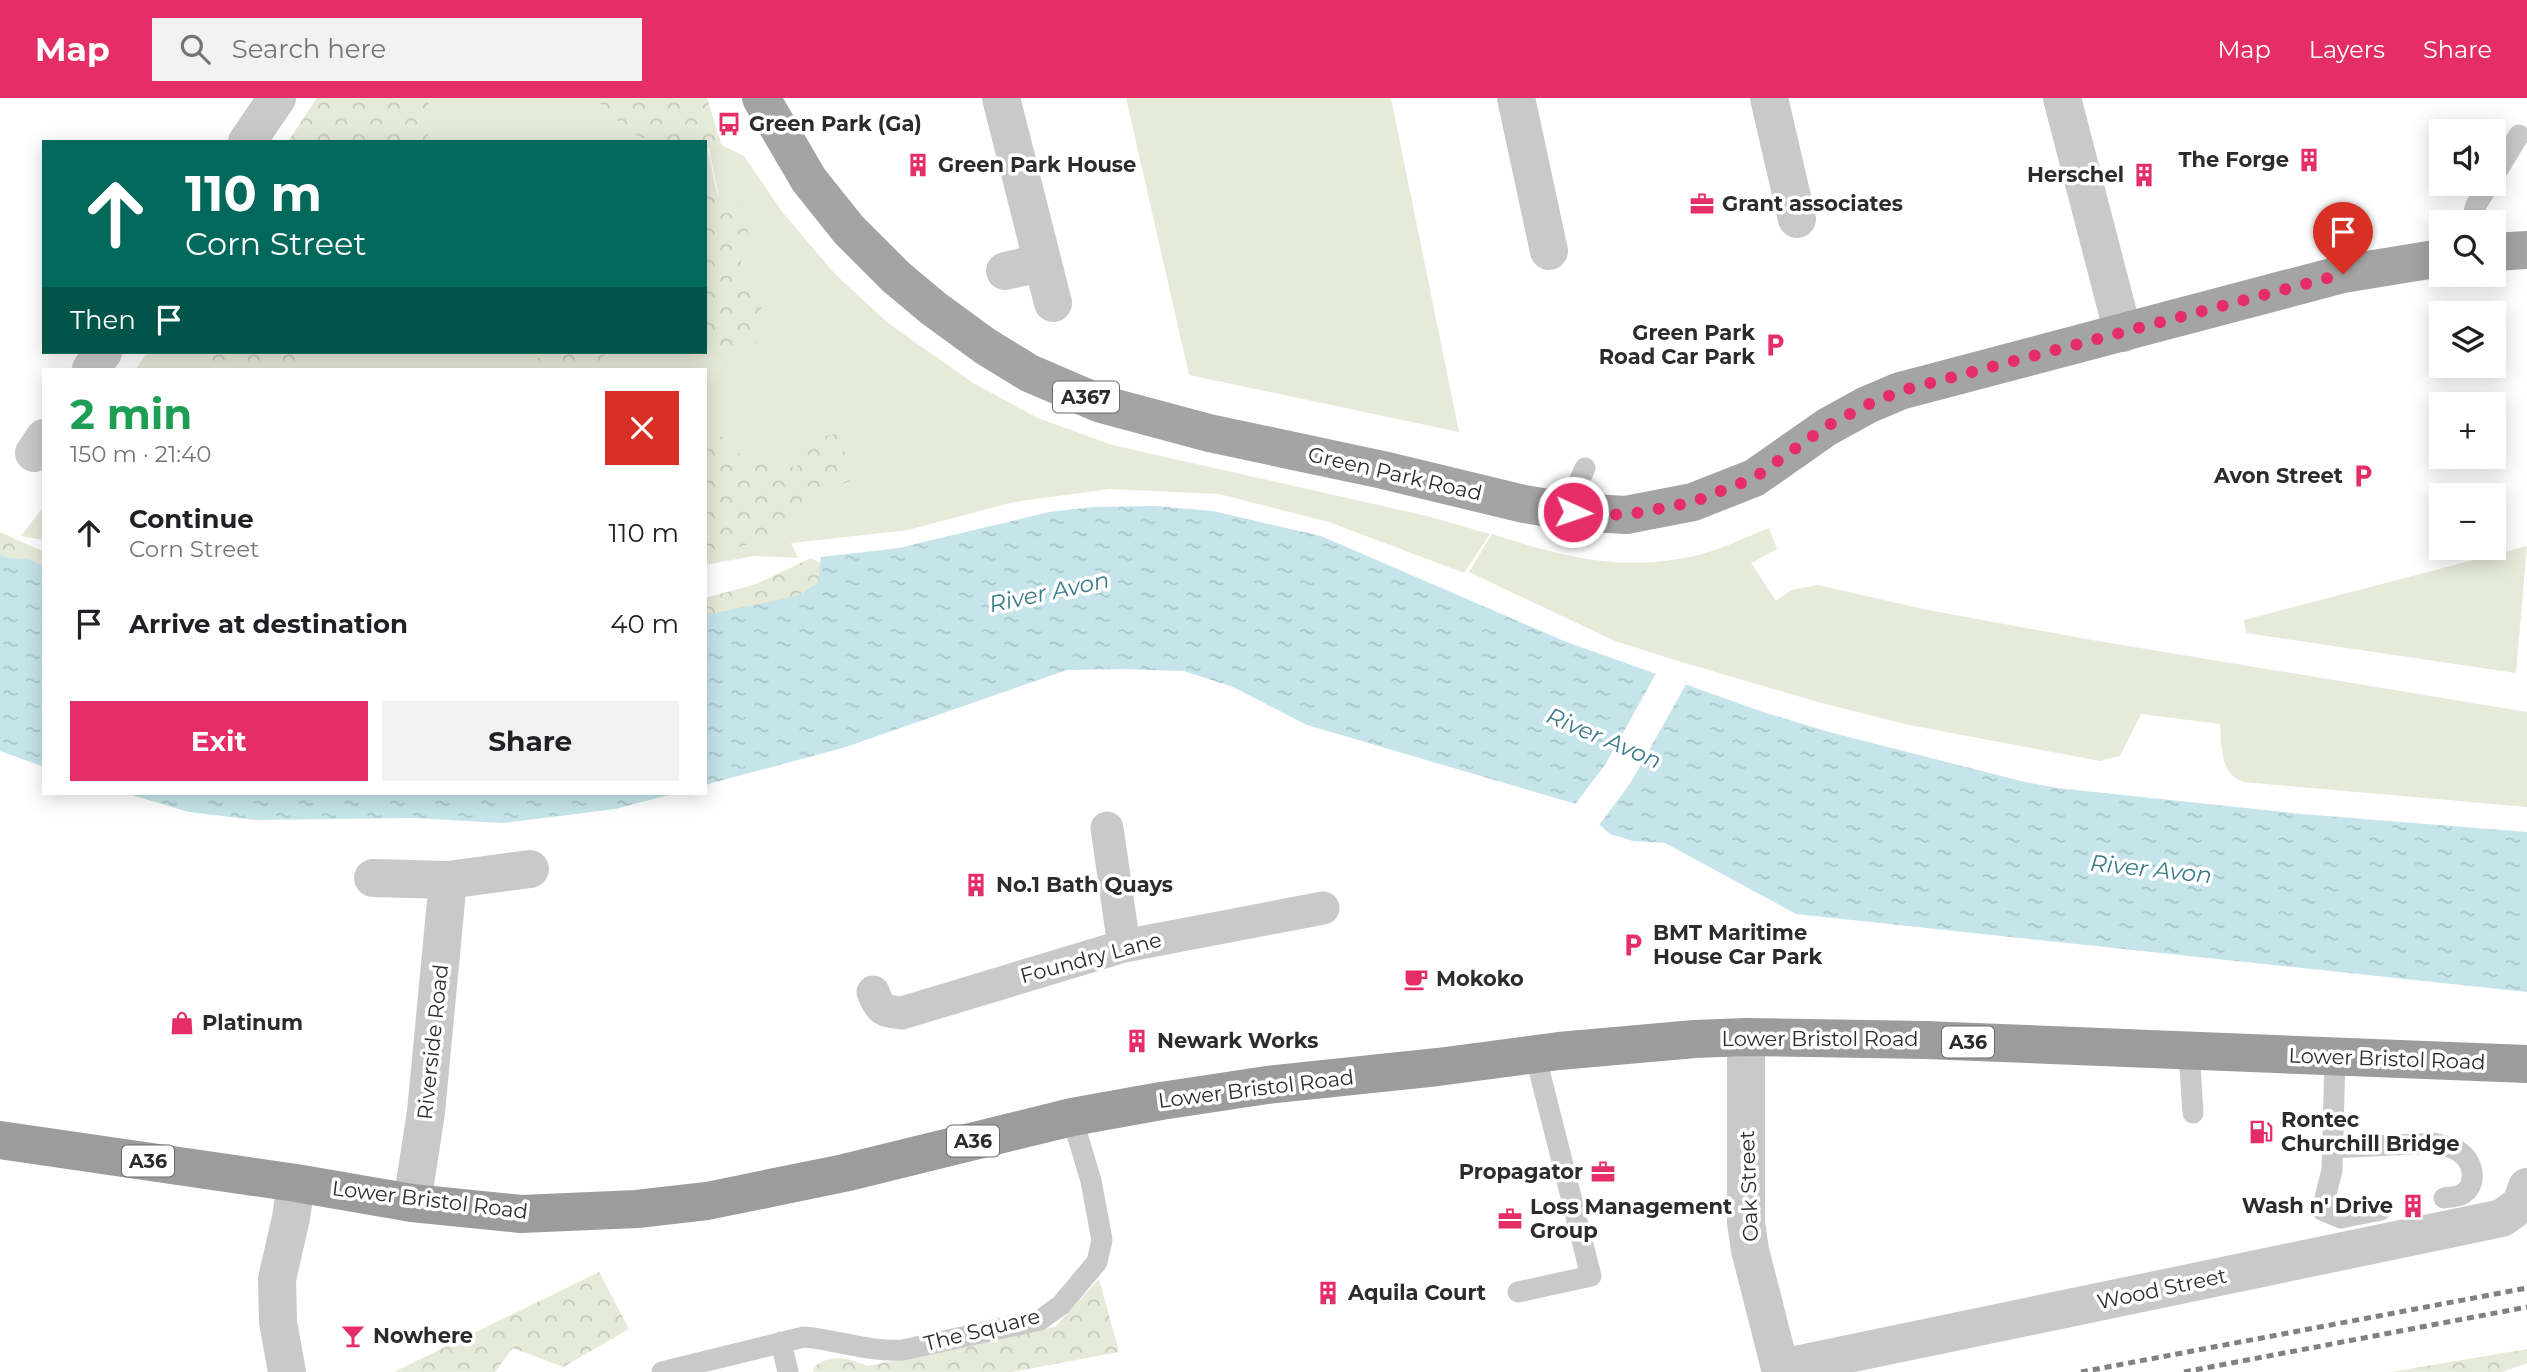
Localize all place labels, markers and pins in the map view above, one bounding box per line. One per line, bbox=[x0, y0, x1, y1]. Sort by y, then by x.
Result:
bus stop icon: Green Park (Ga) bbox=[715, 110, 743, 138]
place label: Green Park (Ga) bbox=[749, 111, 922, 136]
building icon: The Forge bbox=[2295, 146, 2323, 174]
place label: The Forge bbox=[2179, 147, 2289, 172]
building icon: Green Park House bbox=[904, 151, 932, 179]
place label: Green Park House bbox=[938, 152, 1136, 177]
building icon: Herschel bbox=[2130, 161, 2158, 189]
place label: Herschel bbox=[2027, 162, 2124, 187]
office icon: Grant associates bbox=[1688, 190, 1716, 218]
place label: Grant associates bbox=[1722, 191, 1903, 216]
pin bbox=[2313, 202, 2373, 274]
place label: Green Park Road Car Park bbox=[1599, 320, 1755, 369]
parking icon: Green Park Road Car Park bbox=[1761, 331, 1789, 359]
parking icon: Avon Street bbox=[2349, 462, 2377, 490]
place label: Avon Street bbox=[2213, 463, 2343, 488]
building icon: No.1 Bath Quays bbox=[962, 871, 990, 899]
place label: No.1 Bath Quays bbox=[996, 872, 1173, 897]
place label: BMT Maritime House Car Park bbox=[1653, 920, 1823, 969]
parking icon: BMT Maritime House Car Park bbox=[1619, 931, 1647, 959]
cafe icon: Mokoko bbox=[1402, 965, 1430, 993]
place label: Mokoko bbox=[1436, 966, 1524, 991]
shop icon: Platinum bbox=[168, 1009, 196, 1037]
place label: Platinum bbox=[202, 1010, 303, 1035]
building icon: Newark Works bbox=[1123, 1027, 1151, 1055]
place label: Newark Works bbox=[1157, 1028, 1318, 1053]
place label: Rontec Churchill Bridge bbox=[2281, 1107, 2460, 1156]
fuel station icon: Rontec Churchill Bridge bbox=[2247, 1118, 2275, 1146]
office icon: Propagator bbox=[1589, 1158, 1617, 1186]
place label: Propagator bbox=[1459, 1159, 1583, 1184]
building icon: Wash n' Drive bbox=[2399, 1192, 2427, 1220]
place label: Wash n' Drive bbox=[2242, 1193, 2393, 1218]
place label: Loss Management Group bbox=[1530, 1194, 1732, 1243]
office icon: Loss Management Group bbox=[1496, 1205, 1524, 1233]
building icon: Aquila Court bbox=[1314, 1279, 1342, 1307]
place label: Aquila Court bbox=[1347, 1280, 1486, 1305]
bar icon: Nowhere bbox=[339, 1322, 367, 1350]
place label: Nowhere bbox=[373, 1323, 473, 1348]

